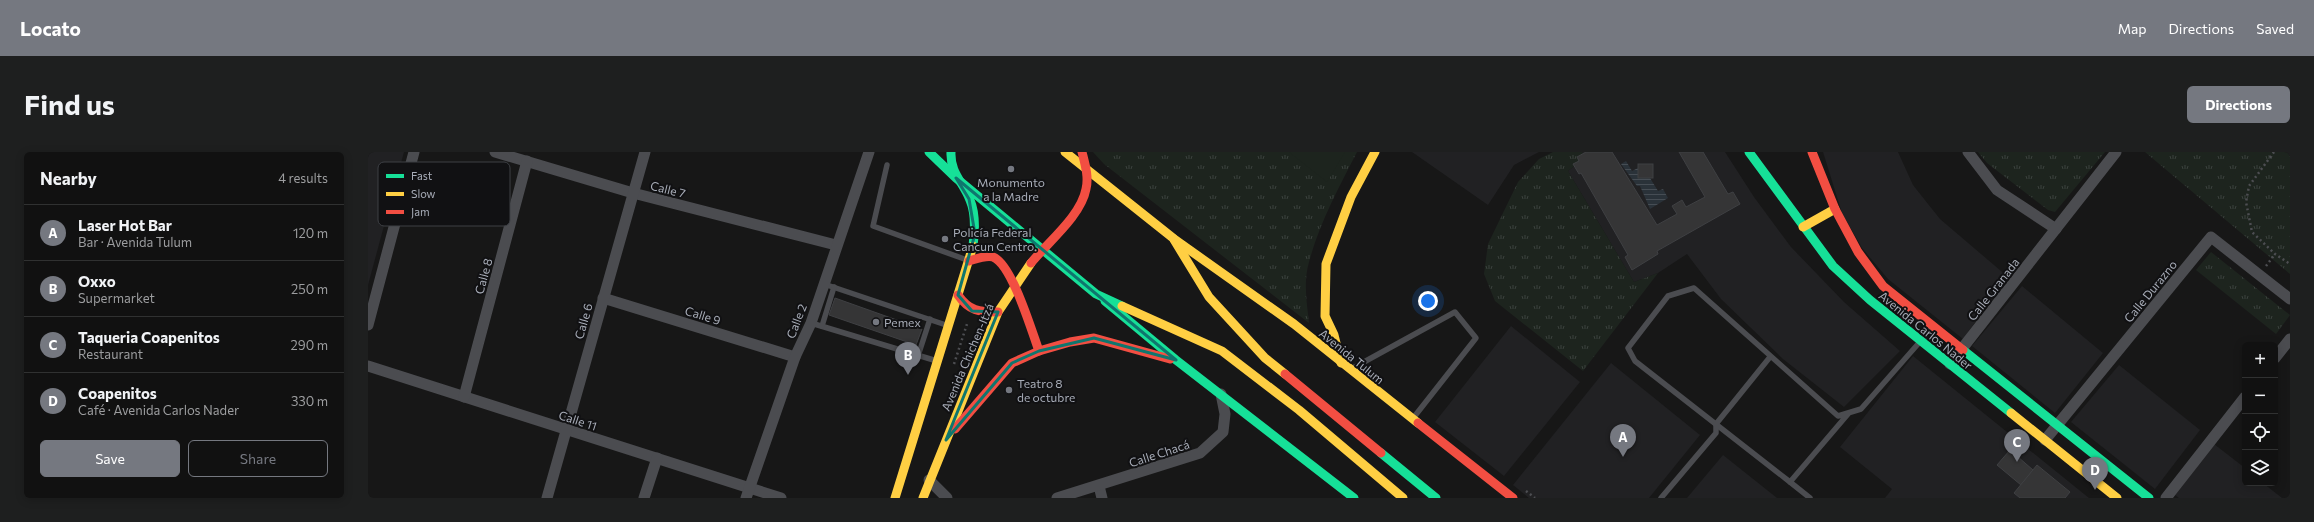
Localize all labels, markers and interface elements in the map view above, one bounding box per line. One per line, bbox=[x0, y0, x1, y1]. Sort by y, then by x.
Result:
text: Locato bbox=[20, 17, 81, 40]
text: Map bbox=[2118, 20, 2147, 37]
text: Directions bbox=[2169, 20, 2234, 37]
text: Saved bbox=[2256, 20, 2294, 37]
button: Directions bbox=[2187, 86, 2290, 123]
text: Find us bbox=[24, 87, 115, 121]
legend bbox=[378, 162, 510, 226]
marker: Monumento a la Madre bbox=[1006, 164, 1016, 174]
text: Nearby bbox=[40, 168, 97, 189]
text: Fast bbox=[411, 169, 433, 182]
text: 4 results bbox=[278, 170, 328, 186]
place label: Monumento a la Madre bbox=[977, 175, 1045, 203]
street label: Calle 7 bbox=[649, 178, 687, 200]
text: Slow bbox=[411, 187, 436, 200]
text: Jam bbox=[411, 205, 430, 219]
text: Laser Hot Bar bbox=[78, 216, 172, 234]
text: A bbox=[48, 225, 58, 241]
text: 120 m bbox=[293, 225, 328, 241]
place label: Policía Federal Cancun Centro. bbox=[953, 225, 1037, 253]
text: Bar · Avenida Tulum bbox=[78, 234, 192, 250]
marker: Policía Federal Cancun Centro. bbox=[940, 234, 950, 244]
street label: Calle Granada bbox=[1964, 255, 2022, 323]
street label: Calle 8 bbox=[472, 257, 494, 295]
street label: Calle Durazno bbox=[2121, 257, 2179, 325]
text: Oxxo bbox=[78, 272, 116, 290]
text: B bbox=[49, 281, 57, 297]
text: 250 m bbox=[291, 281, 328, 297]
street label: Avenida Carlos Nader bbox=[1876, 288, 1976, 372]
text: Supermarket bbox=[78, 290, 155, 306]
your location bbox=[1418, 291, 1438, 311]
street label: Calle 2 bbox=[783, 301, 809, 340]
street label: Avenida Chichen-Itzá bbox=[938, 301, 996, 413]
street label: Calle 6 bbox=[571, 302, 595, 340]
street label: Calle 9 bbox=[683, 303, 723, 327]
place label: Pemex bbox=[884, 315, 921, 329]
marker: Pemex bbox=[871, 317, 881, 327]
street label: Avenida Tulum bbox=[1317, 326, 1387, 386]
text: Taqueria Coapenitos bbox=[78, 328, 220, 346]
text: C bbox=[49, 337, 57, 353]
text: 290 m bbox=[291, 337, 328, 353]
pin: B bbox=[895, 342, 921, 375]
map controls bbox=[2242, 342, 2278, 486]
button: + bbox=[2242, 342, 2278, 378]
text: Restaurant bbox=[78, 346, 143, 362]
place label: Teatro 8 de octubre bbox=[1017, 376, 1075, 404]
button: − bbox=[2242, 378, 2278, 414]
text: Coapenitos bbox=[78, 384, 157, 402]
marker: Teatro 8 de octubre bbox=[1004, 385, 1014, 395]
text: D bbox=[48, 393, 58, 409]
text: 330 m bbox=[291, 393, 328, 409]
text: Café · Avenida Carlos Nader bbox=[78, 402, 239, 418]
street label: Calle 11 bbox=[557, 407, 599, 433]
button: locate bbox=[2242, 414, 2278, 450]
pin: A bbox=[1610, 424, 1636, 457]
pin: C bbox=[2004, 429, 2030, 462]
street label: Calle Chacá bbox=[1127, 437, 1191, 469]
button: Save bbox=[40, 440, 180, 477]
button: Share bbox=[188, 440, 328, 477]
button: layers bbox=[2242, 450, 2278, 486]
pin: D bbox=[2082, 457, 2108, 490]

